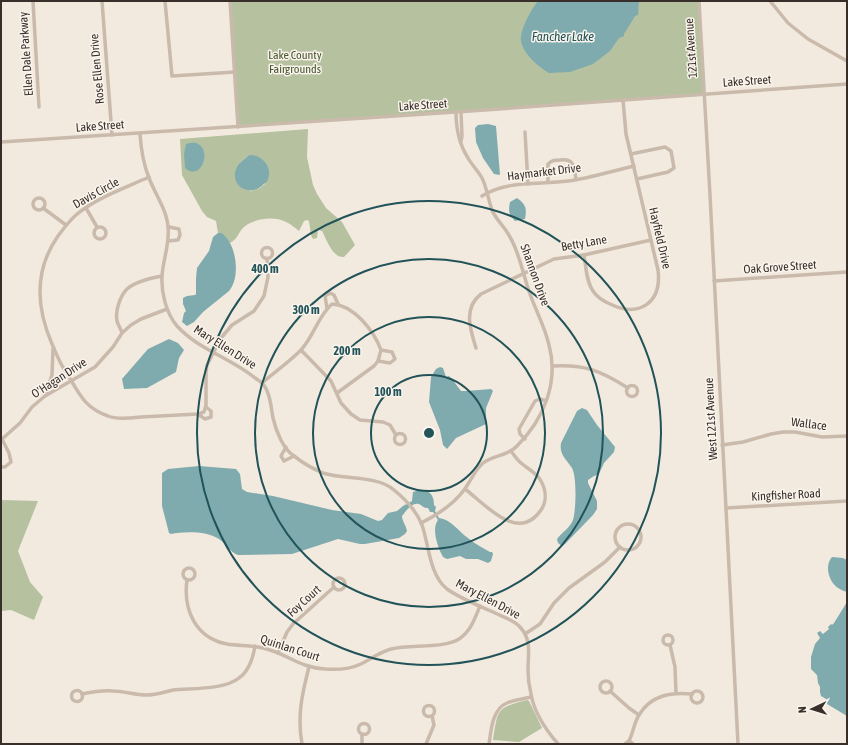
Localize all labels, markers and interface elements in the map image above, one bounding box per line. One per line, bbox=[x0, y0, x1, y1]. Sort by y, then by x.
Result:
street label: Ellen Dale Parkway bbox=[16, 11, 36, 97]
street label: 121st Avenue bbox=[682, 18, 700, 78]
water label: Fancher Lake bbox=[532, 29, 594, 44]
street label: Rose Ellen Drive bbox=[87, 33, 107, 105]
park label: Lake County Fairgrounds bbox=[268, 48, 322, 76]
street label: Lake Street bbox=[722, 72, 772, 90]
street label: Lake Street bbox=[398, 96, 448, 114]
street label: Lake Street bbox=[75, 117, 125, 135]
street label: Haymarket Drive bbox=[506, 161, 582, 183]
street label: Davis Circle bbox=[71, 175, 121, 211]
street label: Hayfield Drive bbox=[646, 206, 674, 270]
street label: Betty Lane bbox=[560, 232, 608, 254]
street label: Shannon Drive bbox=[517, 242, 553, 308]
street label: Oak Grove Street bbox=[743, 257, 818, 277]
text: 400 m bbox=[250, 262, 279, 276]
text: 300 m bbox=[292, 303, 320, 317]
street label: Mary Ellen Drive bbox=[191, 322, 259, 372]
text: 200 m bbox=[333, 344, 361, 358]
street label: O'Hagan Drive bbox=[29, 355, 89, 401]
street label: West 121st Avenue bbox=[702, 377, 720, 461]
text: 100 m bbox=[374, 385, 402, 399]
street label: Wallace bbox=[790, 415, 828, 433]
centre of rings bbox=[422, 426, 436, 440]
street label: Kingfisher Road bbox=[751, 486, 821, 504]
street label: Mary Ellen Drive bbox=[453, 576, 523, 622]
street label: Foy Court bbox=[284, 582, 324, 620]
street label: Quinlan Court bbox=[259, 632, 322, 664]
north arrow bbox=[792, 689, 832, 729]
text: N bbox=[796, 706, 808, 713]

